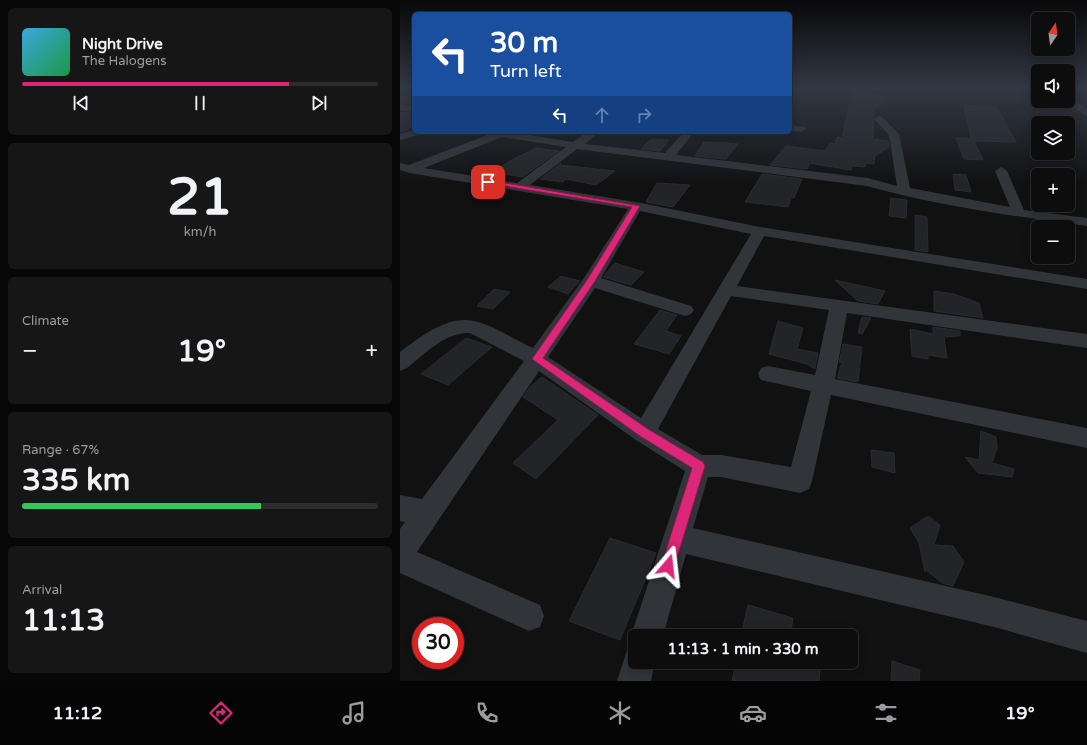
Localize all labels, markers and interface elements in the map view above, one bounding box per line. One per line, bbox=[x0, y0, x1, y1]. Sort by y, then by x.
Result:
north arrow bbox=[1031, 12, 1075, 56]
map controls bbox=[1031, 12, 1075, 264]
text: 30 m bbox=[490, 26, 558, 60]
icon: left bbox=[424, 28, 476, 80]
text: Night Drive bbox=[82, 35, 163, 53]
text: The Halogens bbox=[82, 53, 166, 69]
text: Turn left bbox=[490, 60, 562, 82]
button: sound bbox=[1031, 64, 1075, 108]
icon: previous bbox=[70, 92, 92, 114]
icon: pause bbox=[189, 92, 211, 114]
icon: next bbox=[308, 92, 330, 114]
icon: left bbox=[549, 104, 571, 126]
icon: ahead bbox=[591, 104, 613, 126]
icon: right bbox=[633, 104, 655, 126]
button: layers bbox=[1031, 116, 1075, 160]
pin bbox=[471, 165, 505, 199]
text: 21 bbox=[167, 166, 233, 229]
button: + bbox=[1031, 168, 1075, 212]
icon: arrive bbox=[477, 171, 499, 193]
button: − bbox=[1031, 220, 1075, 264]
text: km/h bbox=[184, 224, 216, 240]
text: Climate bbox=[22, 313, 69, 329]
text: 19° bbox=[177, 333, 226, 370]
text: − bbox=[22, 338, 38, 364]
text: + bbox=[366, 338, 378, 364]
text: Range · 67% bbox=[22, 442, 99, 458]
text: 335 km bbox=[22, 462, 130, 499]
position arrow bbox=[647, 545, 689, 587]
text: Arrival bbox=[22, 582, 62, 598]
text: 11:13 bbox=[22, 602, 105, 639]
speed limit sign: 30 bbox=[412, 617, 464, 669]
text: 11:13 · 1 min · 330 m bbox=[668, 640, 818, 658]
icon: directions bbox=[207, 699, 235, 727]
icon: music bbox=[340, 699, 368, 727]
icon: phone bbox=[473, 699, 501, 727]
icon: climate bbox=[606, 699, 634, 727]
icon: car bbox=[739, 699, 767, 727]
icon: filters bbox=[872, 699, 900, 727]
text: 11:12 bbox=[52, 702, 102, 724]
text: 19° bbox=[1005, 702, 1034, 724]

